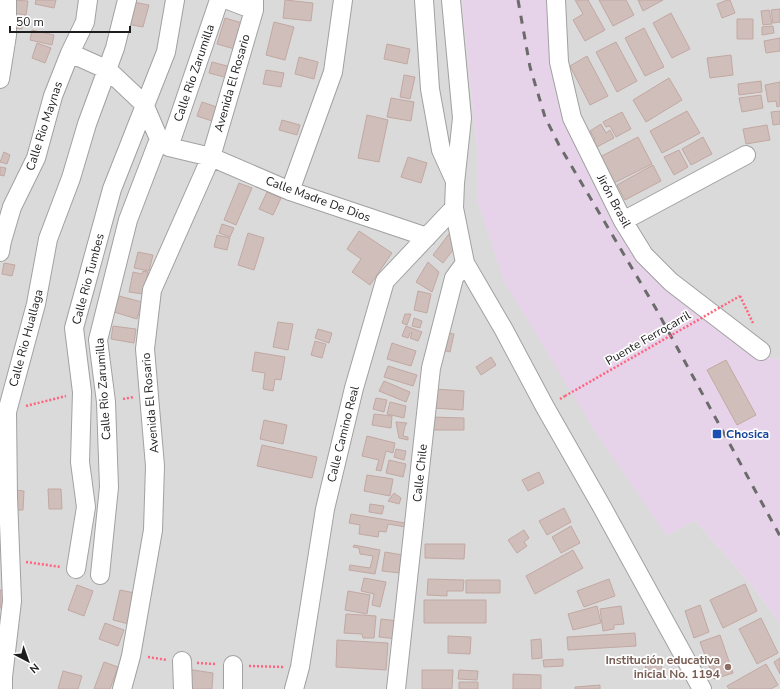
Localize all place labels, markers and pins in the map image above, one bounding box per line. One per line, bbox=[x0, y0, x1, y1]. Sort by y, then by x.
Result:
place label: Chosica bbox=[726, 426, 769, 442]
marker: Chosica bbox=[711, 428, 723, 440]
place label: Institución educativa inicial No. 1194 bbox=[605, 652, 720, 682]
marker: Institución educativa inicial No. 1194 bbox=[723, 662, 733, 672]

